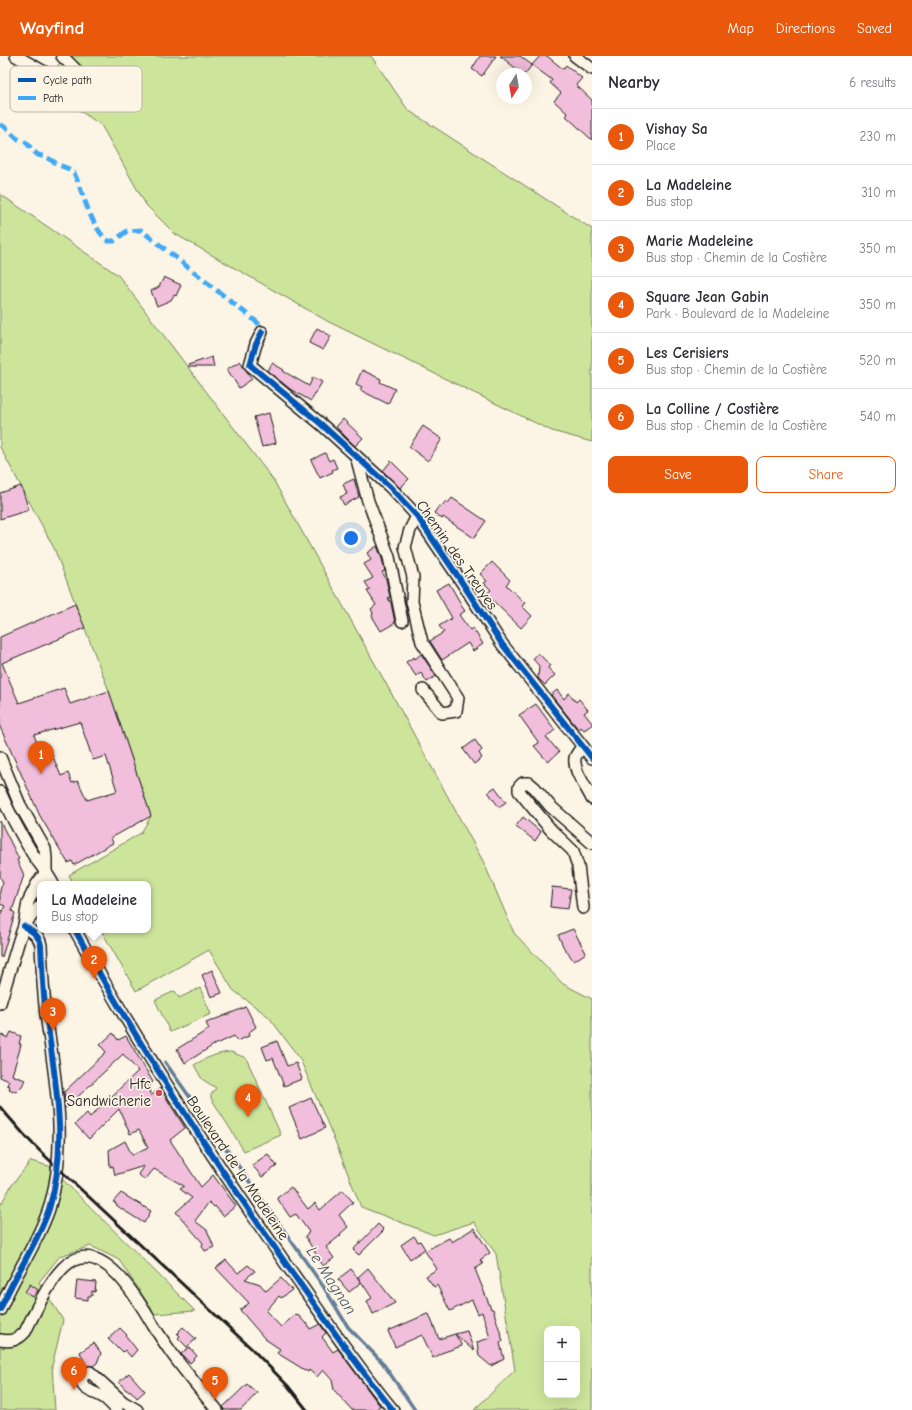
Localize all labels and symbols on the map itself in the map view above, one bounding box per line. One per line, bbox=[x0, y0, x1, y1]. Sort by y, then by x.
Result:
legend bbox=[10, 66, 142, 112]
north arrow bbox=[496, 68, 532, 104]
text: Cycle path bbox=[43, 74, 92, 87]
text: Path bbox=[43, 92, 64, 105]
street label: Chemin des Treuyes bbox=[412, 497, 502, 613]
your location bbox=[341, 528, 361, 548]
pin: 1 bbox=[28, 741, 54, 774]
pin: 2 bbox=[81, 946, 107, 979]
pin: 3 bbox=[40, 998, 66, 1031]
place label: Hfc Sandwicherie bbox=[67, 1075, 151, 1110]
pin: 4 bbox=[235, 1084, 261, 1117]
marker: Hfc Sandwicherie bbox=[154, 1088, 164, 1098]
street label: Boulevard de la Madeleine bbox=[183, 1092, 293, 1244]
water label: Le Magnan bbox=[303, 1243, 360, 1318]
pin: 6 bbox=[61, 1357, 87, 1390]
pin: 5 bbox=[202, 1367, 228, 1400]

